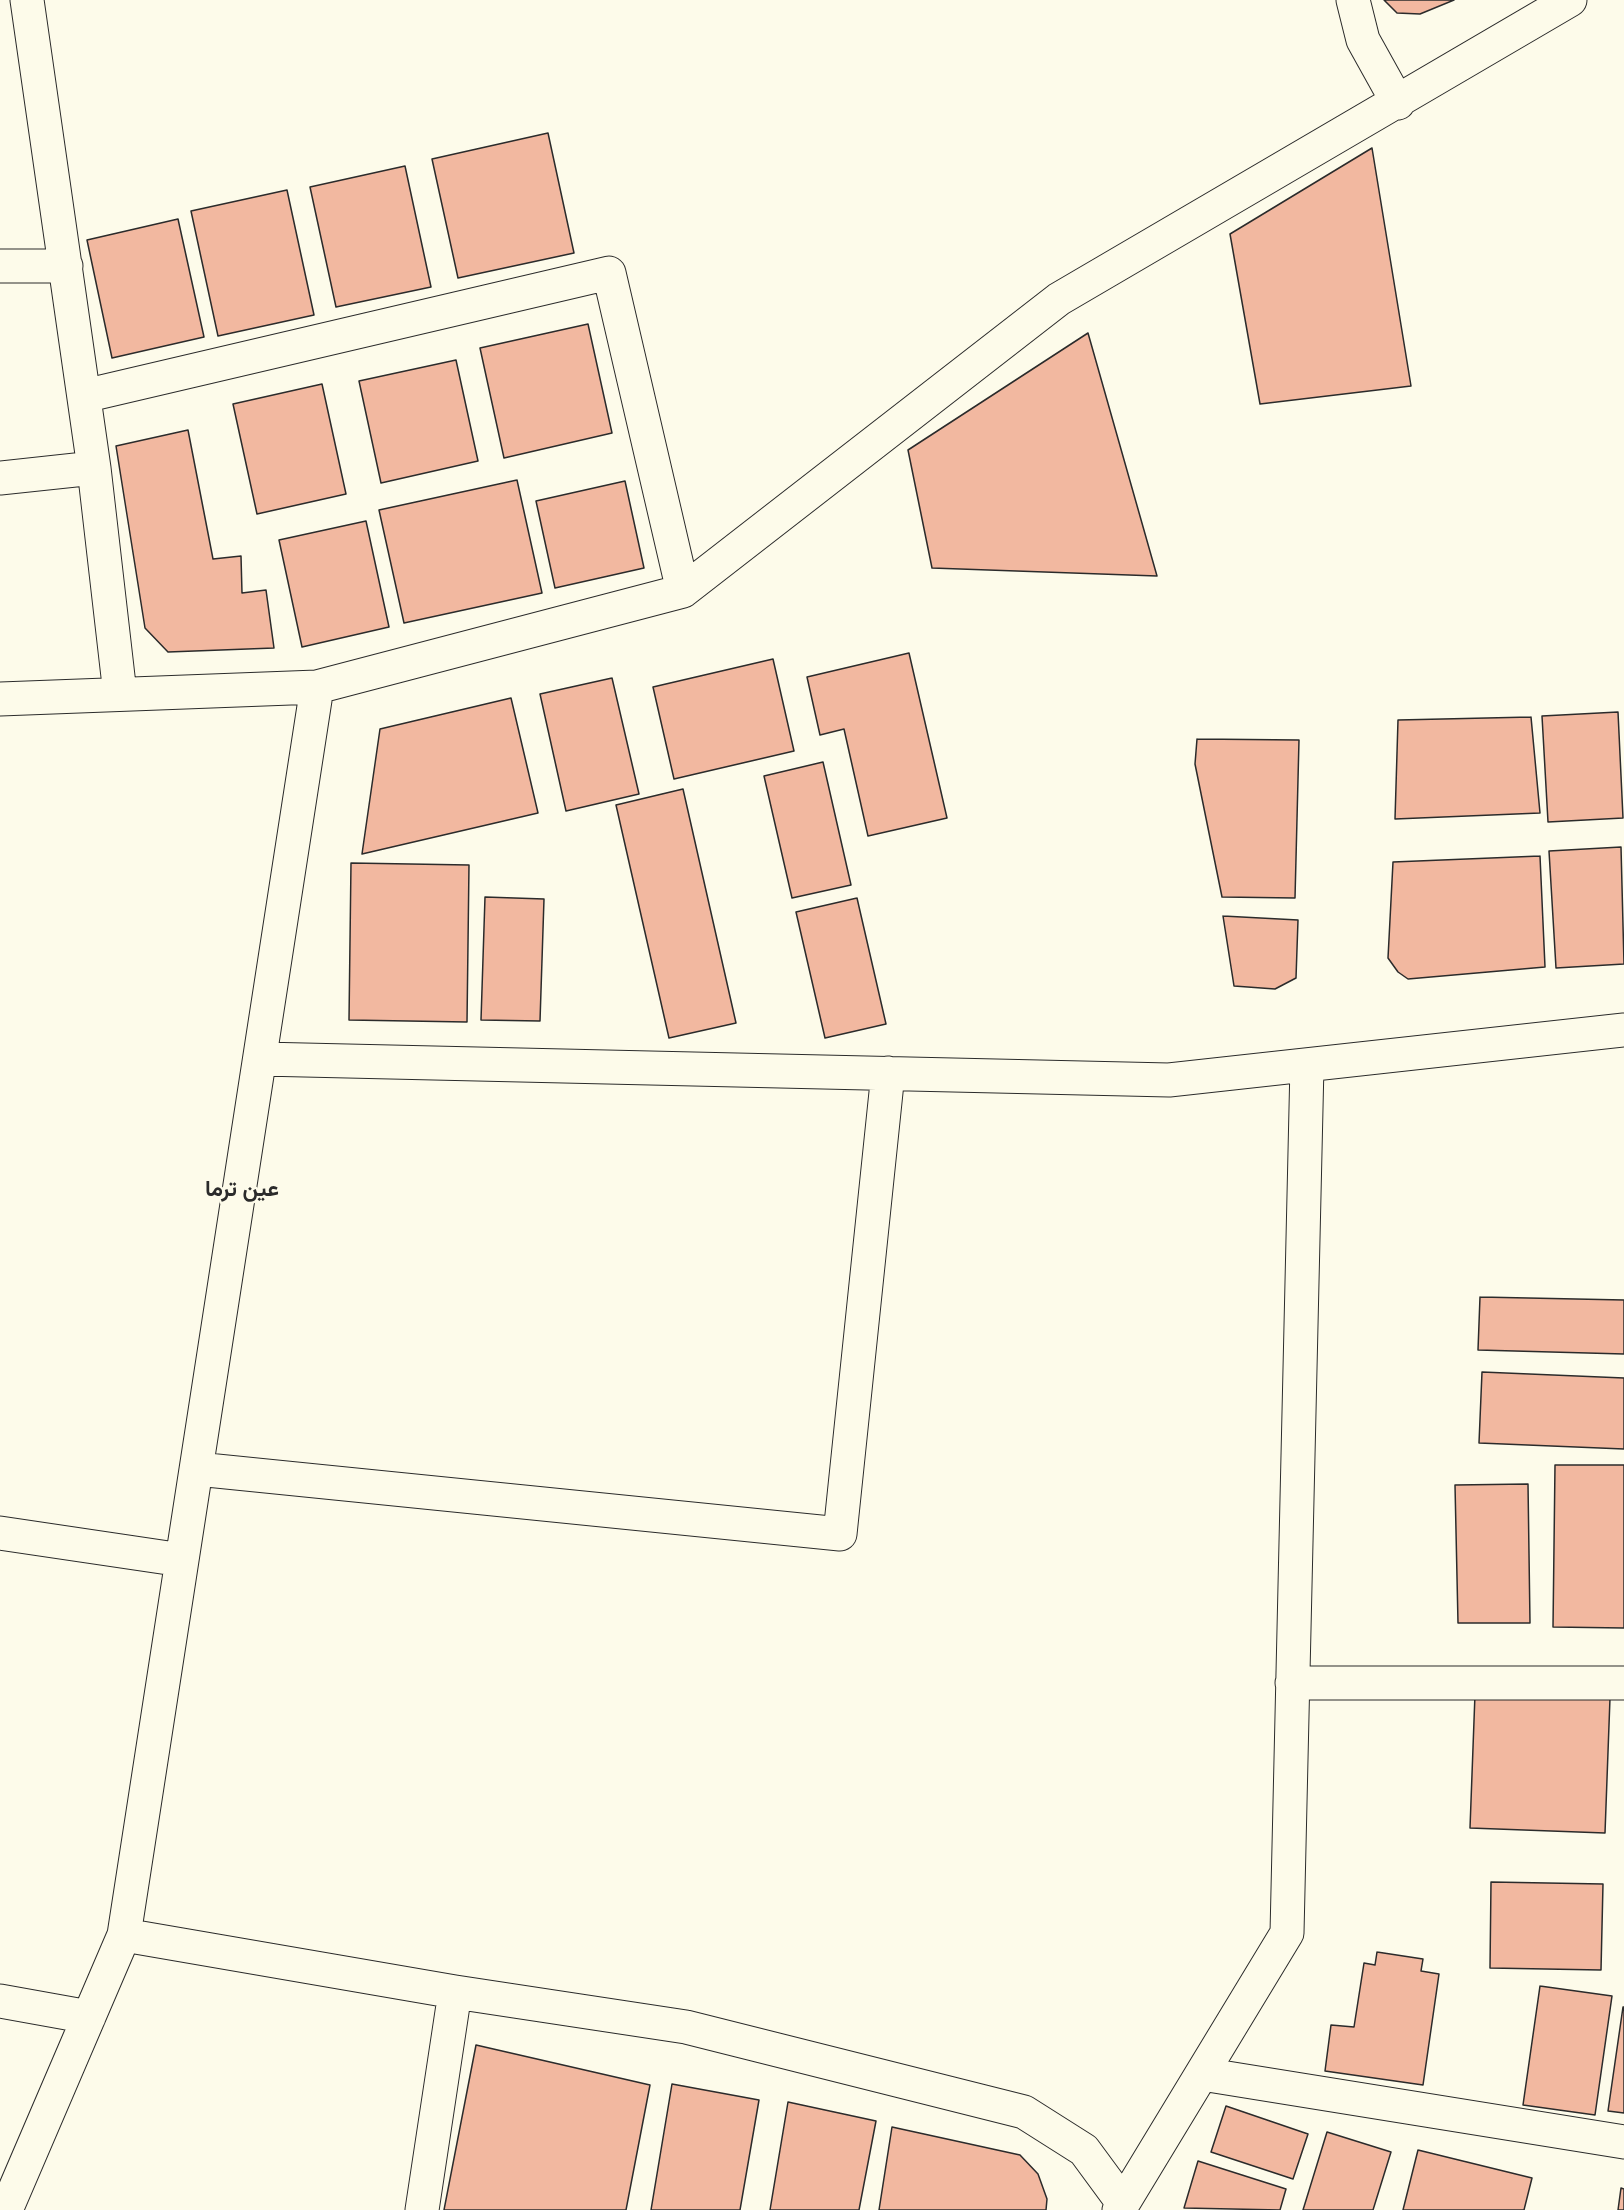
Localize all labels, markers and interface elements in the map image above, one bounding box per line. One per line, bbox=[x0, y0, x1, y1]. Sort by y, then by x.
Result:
district label: عين ترما bbox=[205, 1177, 279, 1203]

